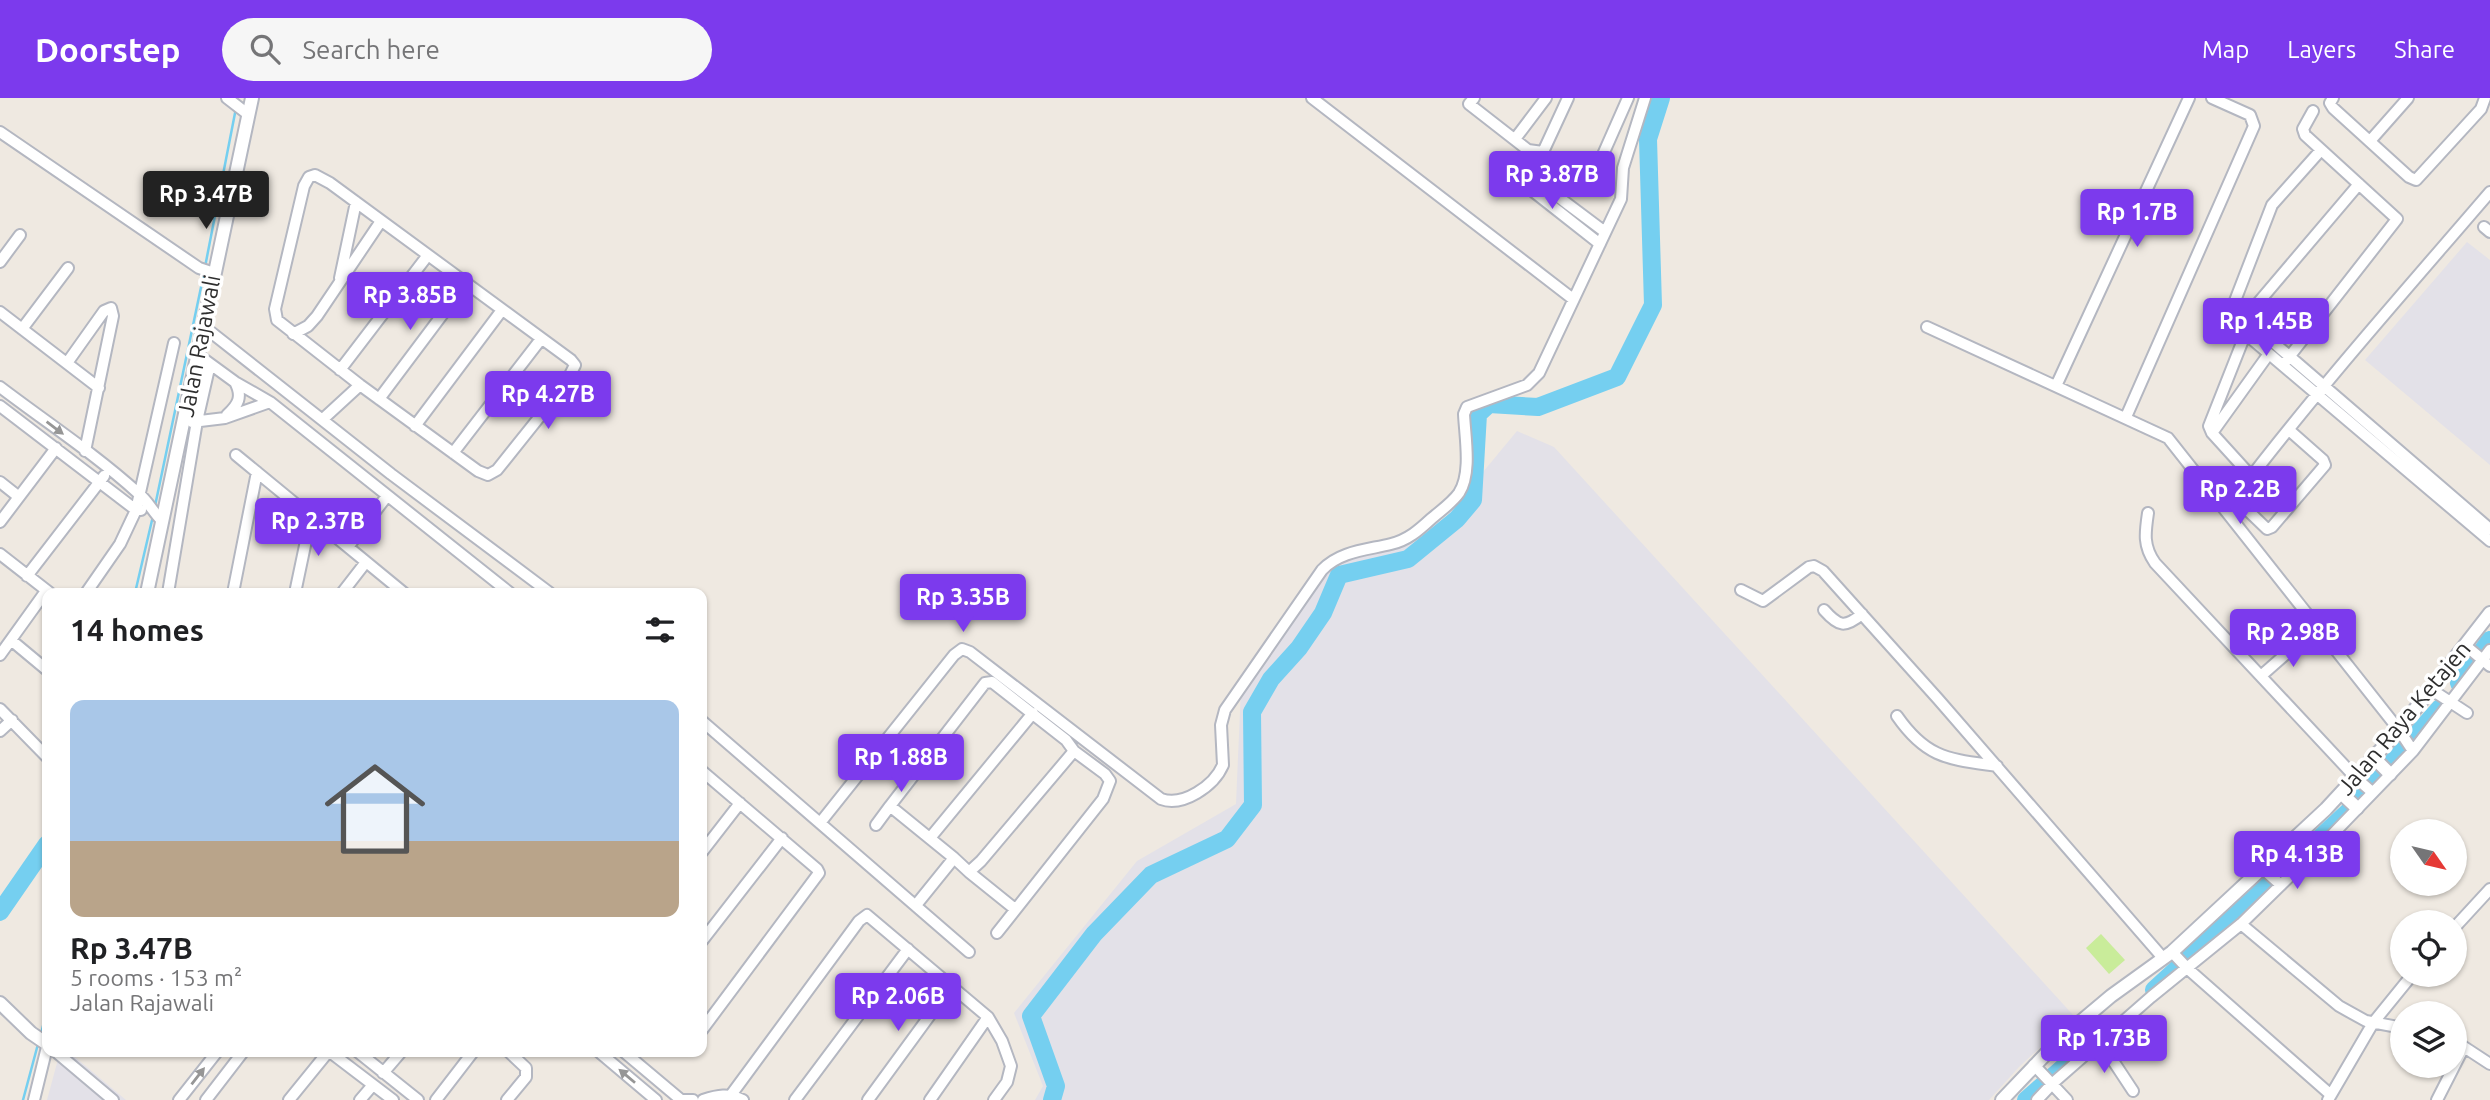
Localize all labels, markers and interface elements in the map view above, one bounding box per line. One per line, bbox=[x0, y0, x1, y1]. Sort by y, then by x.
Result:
search box bbox=[222, 18, 712, 81]
icon: search bbox=[246, 30, 284, 68]
text: Doorstep bbox=[35, 31, 180, 68]
text: Search here bbox=[302, 35, 440, 64]
text: Map bbox=[2202, 36, 2249, 63]
text: Layers bbox=[2287, 36, 2356, 63]
text: Share bbox=[2394, 36, 2455, 63]
pin: Rp 3.87B bbox=[1480, 152, 1624, 211]
text: Rp 3.87B bbox=[1505, 161, 1599, 186]
pin: Rp 3.47B bbox=[134, 172, 278, 231]
text: Rp 3.47B bbox=[159, 181, 253, 206]
pin: Rp 1.7B bbox=[2072, 190, 2202, 249]
text: Rp 1.7B bbox=[2096, 199, 2178, 224]
pin: Rp 3.85B bbox=[338, 272, 482, 332]
street label: Jalan Rajawali bbox=[172, 273, 225, 419]
text: Rp 3.85B bbox=[363, 282, 457, 307]
pin: Rp 1.45B bbox=[2194, 299, 2338, 358]
text: Rp 1.45B bbox=[2219, 308, 2313, 333]
pin: Rp 4.27B bbox=[476, 372, 620, 431]
text: Rp 4.27B bbox=[501, 381, 595, 406]
one-way arrow bbox=[46, 421, 64, 435]
pin: Rp 2.2B bbox=[2175, 466, 2305, 526]
text: Rp 2.2B bbox=[2199, 476, 2281, 501]
pin: Rp 2.37B bbox=[246, 498, 390, 558]
text: Rp 2.37B bbox=[271, 508, 365, 533]
pin: Rp 3.35B bbox=[891, 574, 1035, 634]
text: Rp 3.35B bbox=[916, 584, 1010, 609]
pin: Rp 2.98B bbox=[2221, 610, 2365, 669]
icon: filters bbox=[641, 611, 679, 649]
text: 14 homes bbox=[70, 613, 204, 647]
text: Rp 2.98B bbox=[2246, 619, 2340, 644]
street label: Jalan Raya Ketajen bbox=[2332, 636, 2475, 799]
pin: Rp 1.88B bbox=[829, 734, 973, 794]
text: Rp 1.88B bbox=[854, 744, 948, 769]
icon: home bbox=[312, 746, 438, 872]
north arrow bbox=[2390, 819, 2468, 896]
map controls bbox=[2390, 819, 2467, 1078]
pin: Rp 4.13B bbox=[2225, 832, 2369, 891]
text: Rp 4.13B bbox=[2250, 841, 2344, 866]
button: locate bbox=[2390, 910, 2467, 987]
text: Rp 3.47B bbox=[70, 931, 193, 965]
text: 5 rooms · 153 m² bbox=[70, 965, 242, 990]
pin: Rp 2.06B bbox=[826, 974, 970, 1033]
text: Rp 2.06B bbox=[851, 983, 945, 1008]
text: Jalan Rajawali bbox=[70, 990, 214, 1015]
button: layers bbox=[2390, 1001, 2467, 1078]
pin: Rp 1.73B bbox=[2032, 1016, 2176, 1075]
text: Rp 1.73B bbox=[2057, 1025, 2151, 1050]
one-way arrow bbox=[190, 1067, 204, 1085]
one-way arrow bbox=[619, 1069, 636, 1084]

